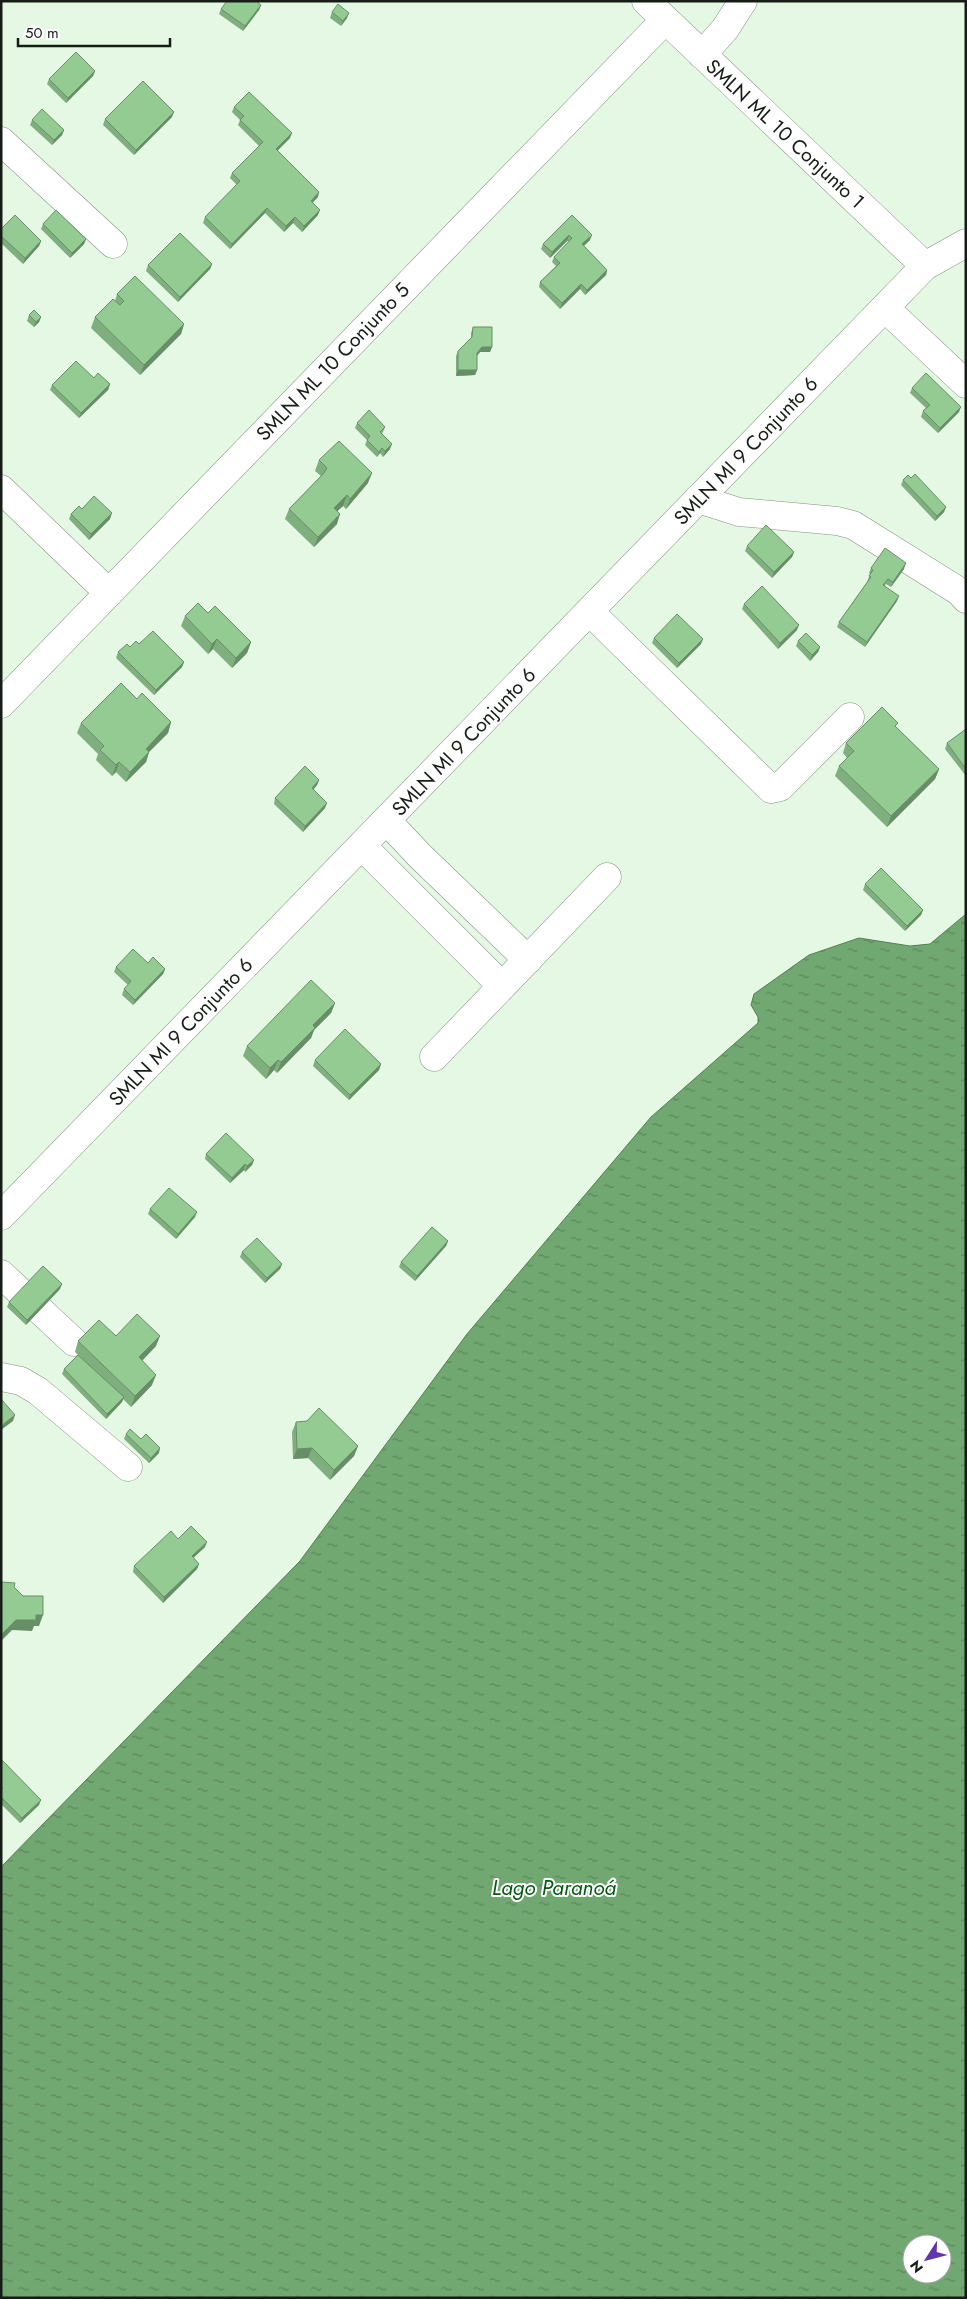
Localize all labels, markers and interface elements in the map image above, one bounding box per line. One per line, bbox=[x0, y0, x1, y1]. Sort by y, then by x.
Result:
scale bar bbox=[18, 15, 170, 47]
text: 50 m bbox=[25, 22, 59, 44]
street label: SMLN ML 10 Conjunto 1 bbox=[699, 53, 871, 215]
street label: SMLN ML 10 Conjunto 5 bbox=[250, 276, 416, 448]
street label: SMLN MI 9 Conjunto 6 bbox=[667, 370, 825, 532]
street label: SMLN MI 9 Conjunto 6 bbox=[385, 661, 543, 823]
street label: SMLN MI 9 Conjunto 6 bbox=[102, 951, 260, 1113]
water label: Lago Paranoá bbox=[492, 1873, 616, 1903]
north arrow bbox=[902, 2234, 952, 2284]
text: N bbox=[905, 2256, 928, 2277]

